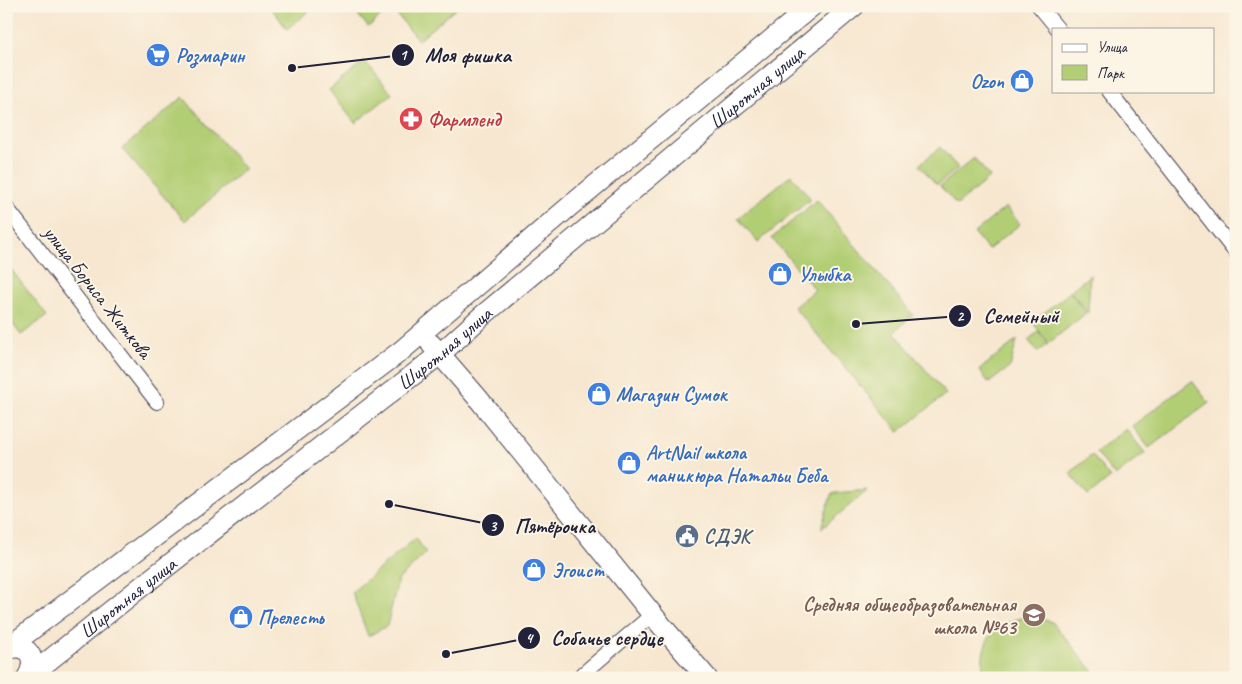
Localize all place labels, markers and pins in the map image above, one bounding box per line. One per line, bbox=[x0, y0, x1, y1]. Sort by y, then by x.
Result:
callout: Моя фишка bbox=[390, 37, 520, 73]
supermarket icon: Розмарин bbox=[145, 42, 171, 68]
place label: Розмарин bbox=[176, 43, 246, 69]
shop icon: Ozon bbox=[1009, 68, 1035, 94]
place label: Ozon bbox=[971, 69, 1005, 94]
pharmacy icon: Фармленд bbox=[398, 106, 424, 132]
place label: Фармленд bbox=[428, 107, 503, 132]
shop icon: Улыбка bbox=[767, 261, 793, 287]
place label: Улыбка bbox=[798, 262, 853, 287]
callout: Семейный bbox=[948, 298, 1068, 334]
shop icon: Магазин Сумок bbox=[586, 381, 612, 407]
place label: Магазин Сумок bbox=[616, 382, 729, 408]
place label: ArtNail школа маникюра Натальи Беба bbox=[646, 440, 830, 488]
shop icon: ArtNail школа маникюра Натальи Беба bbox=[616, 450, 642, 476]
callout: Пятёрочка bbox=[480, 507, 606, 543]
public building icon: СДЭК bbox=[674, 523, 700, 549]
place label: СДЭК bbox=[704, 524, 754, 549]
shop icon: Эгоист bbox=[521, 557, 547, 583]
place label: Эгоист bbox=[552, 558, 605, 583]
place label: Средняя общеобразовательная школа №63 bbox=[803, 592, 1018, 640]
school or university icon: Средняя общеобразовательная школа №63 bbox=[1021, 602, 1047, 628]
shop icon: Прелесть bbox=[228, 604, 254, 630]
place label: Прелесть bbox=[258, 605, 325, 630]
callout: Собачье сердце bbox=[516, 620, 673, 656]

